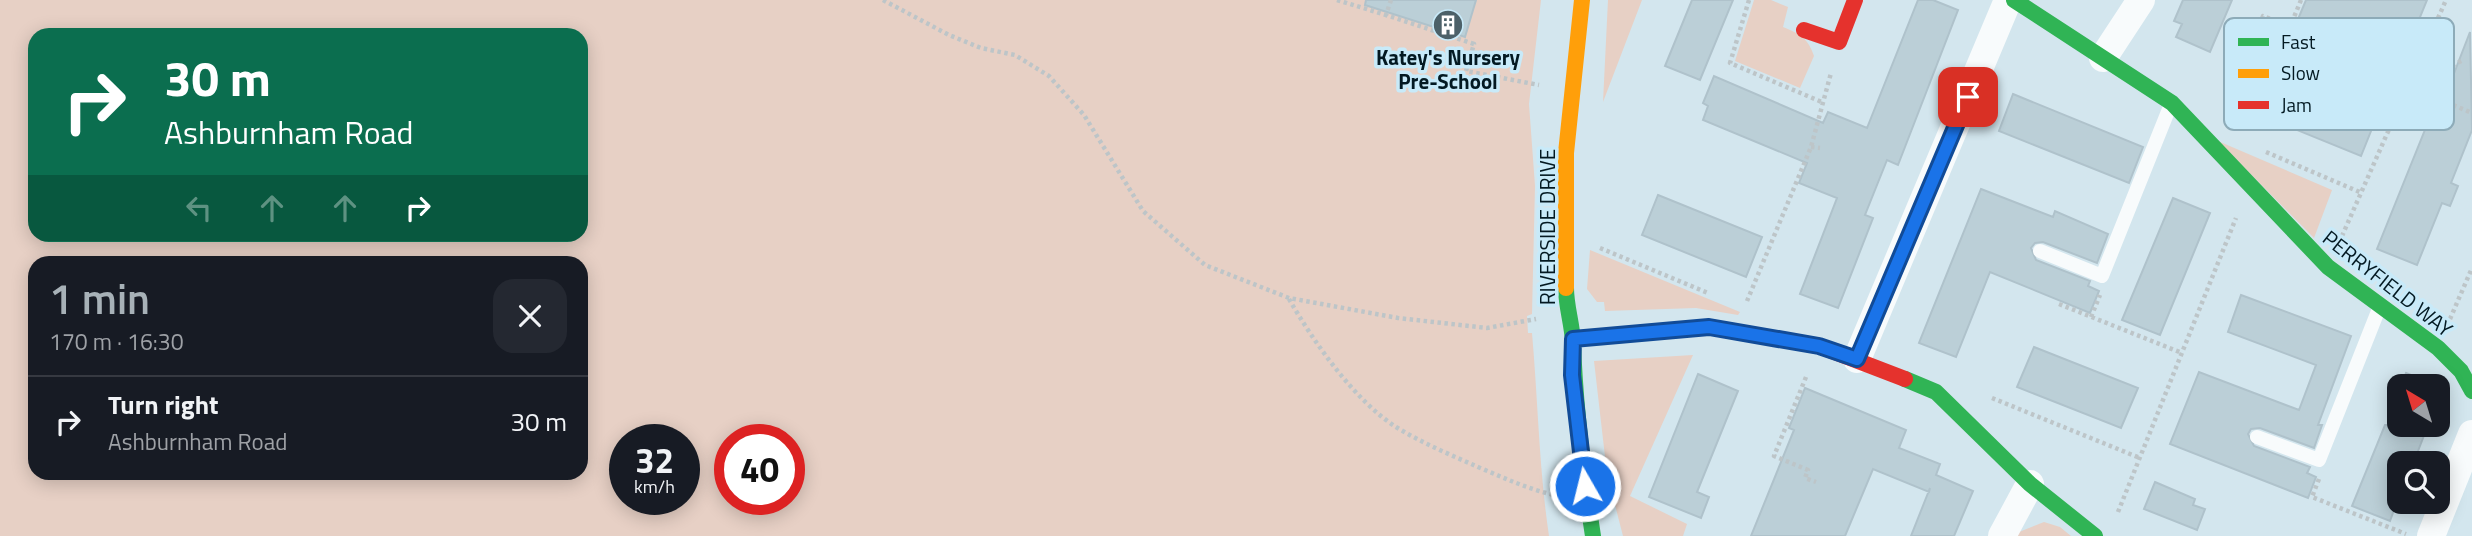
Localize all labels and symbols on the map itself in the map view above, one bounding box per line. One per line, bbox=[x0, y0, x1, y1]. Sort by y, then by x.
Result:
building icon: Katey's Nursery Pre-School bbox=[1431, 8, 1465, 42]
legend bbox=[2224, 18, 2454, 130]
text: Fast bbox=[2281, 27, 2316, 56]
place label: Katey's Nursery Pre-School bbox=[1376, 41, 1521, 97]
text: Slow bbox=[2281, 58, 2320, 87]
pin bbox=[1938, 67, 1998, 127]
text: Jam bbox=[2281, 90, 2312, 119]
street label: RIVERSIDE DRIVE bbox=[1531, 149, 1563, 305]
street label: PERRYFIELD WAY bbox=[2316, 222, 2461, 345]
north arrow bbox=[2387, 374, 2450, 438]
speed limit sign: 40 bbox=[714, 424, 805, 515]
position arrow bbox=[1548, 449, 1622, 523]

